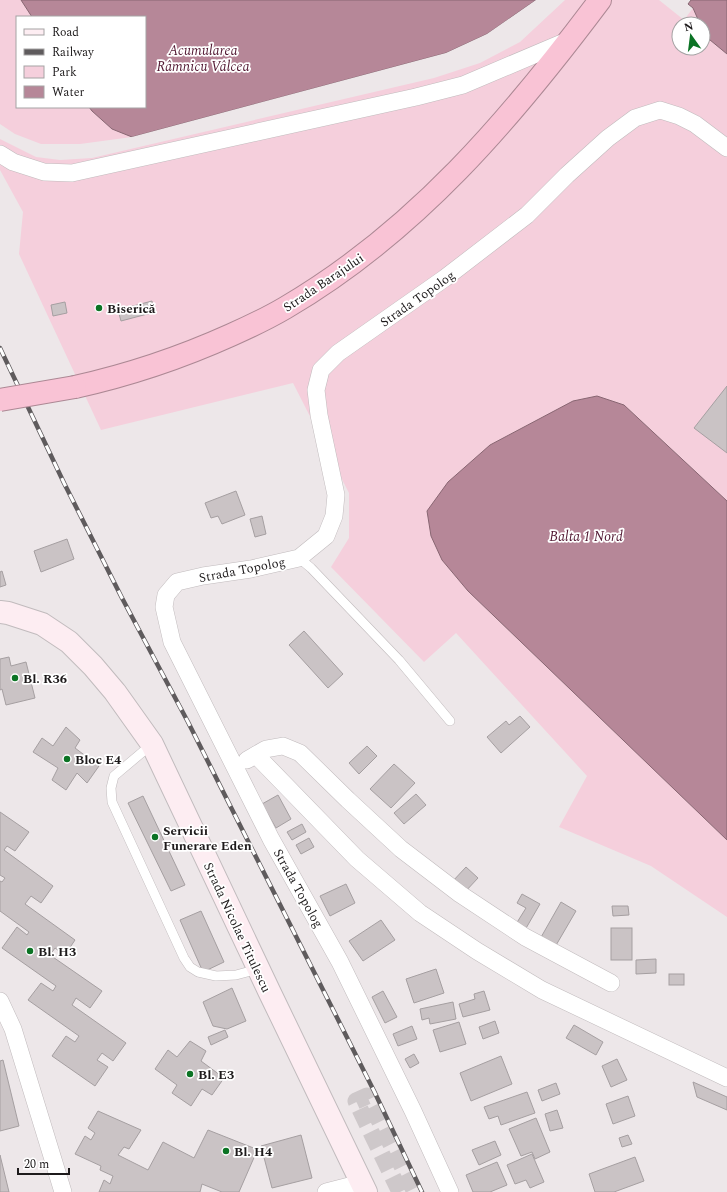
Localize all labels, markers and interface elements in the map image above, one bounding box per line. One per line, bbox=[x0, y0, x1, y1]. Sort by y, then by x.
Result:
legend bbox=[16, 16, 146, 108]
north arrow bbox=[671, 16, 711, 56]
text: N bbox=[682, 17, 695, 36]
text: Road bbox=[52, 23, 79, 42]
water label: Acumularea Râmnicu Vâlcea bbox=[156, 40, 250, 77]
text: Railway bbox=[52, 43, 95, 62]
text: Park bbox=[52, 63, 77, 82]
text: Water bbox=[52, 83, 84, 102]
street label: Strada Barajului bbox=[279, 248, 368, 317]
street label: Strada Topolog bbox=[376, 265, 459, 332]
place label: Biserică bbox=[107, 299, 156, 319]
marker: Biserică bbox=[94, 303, 104, 313]
water label: Balta 1 Nord bbox=[549, 526, 623, 547]
street label: Strada Topolog bbox=[197, 552, 287, 588]
place label: Bl. R36 bbox=[23, 669, 67, 689]
marker: Bl. R36 bbox=[10, 673, 20, 683]
place label: Bloc E4 bbox=[75, 750, 122, 770]
marker: Bloc E4 bbox=[62, 754, 72, 764]
place label: Servicii Funerare Eden bbox=[163, 821, 252, 856]
marker: Servicii Funerare Eden bbox=[150, 832, 160, 842]
street label: Strada Topolog bbox=[268, 845, 328, 932]
street label: Strada Nicolae Titulescu bbox=[198, 859, 276, 996]
place label: Bl. H3 bbox=[38, 942, 76, 962]
marker: Bl. H3 bbox=[25, 946, 35, 956]
place label: Bl. E3 bbox=[198, 1065, 234, 1085]
marker: Bl. E3 bbox=[185, 1069, 195, 1079]
place label: Bl. H4 bbox=[234, 1142, 273, 1162]
marker: Bl. H4 bbox=[221, 1146, 231, 1156]
scale bar bbox=[18, 1150, 69, 1176]
text: 20 m bbox=[24, 1155, 49, 1174]

